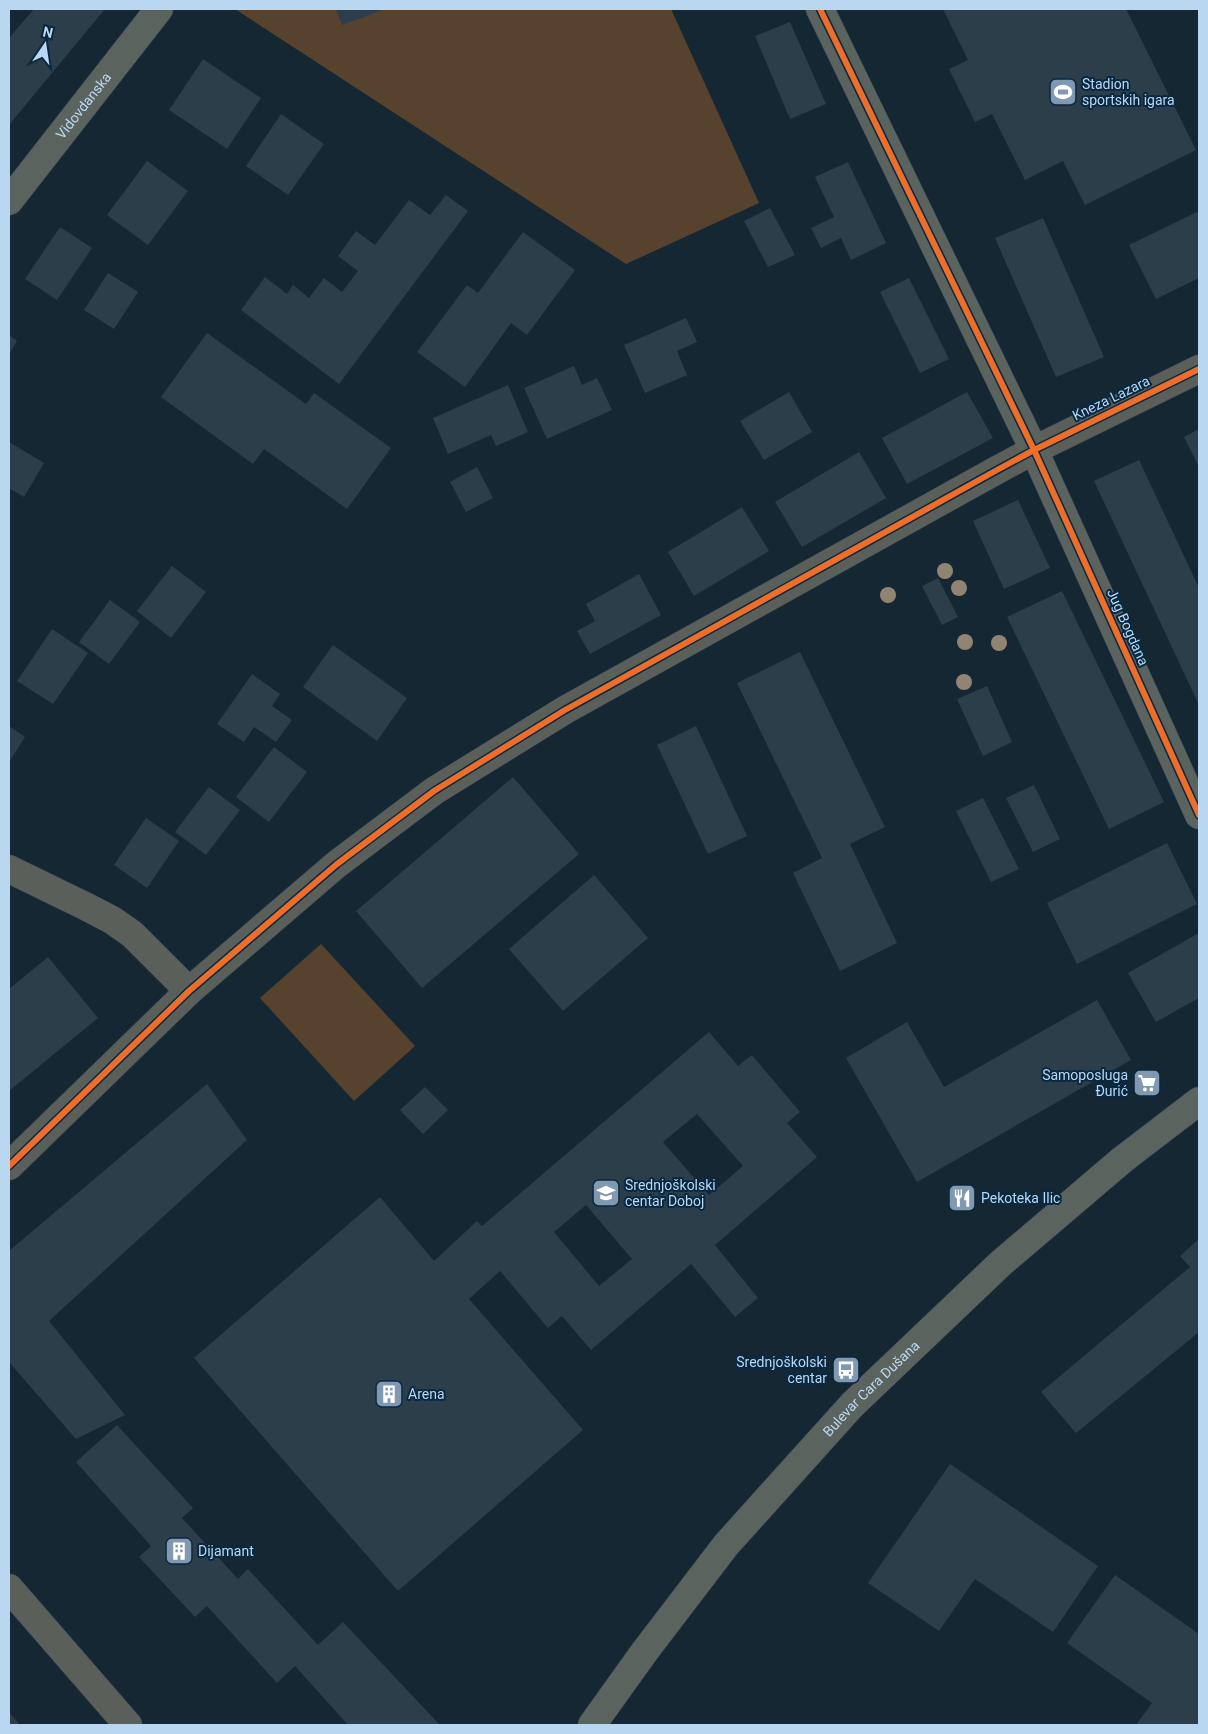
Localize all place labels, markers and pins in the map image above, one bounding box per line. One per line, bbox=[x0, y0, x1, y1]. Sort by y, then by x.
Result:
place label: Stadion sportskih igara bbox=[1082, 76, 1175, 108]
sports icon: Stadion sportskih igara bbox=[1048, 77, 1078, 107]
place label: Samoposluga Đurić bbox=[1042, 1067, 1128, 1099]
supermarket icon: Samoposluga Đurić bbox=[1132, 1068, 1162, 1098]
place label: Srednjoškolski centar Doboj bbox=[625, 1177, 716, 1209]
school or university icon: Srednjoškolski centar Doboj bbox=[591, 1178, 621, 1208]
restaurant icon: Pekoteka Ilic bbox=[947, 1183, 977, 1213]
place label: Pekoteka Ilic bbox=[981, 1190, 1060, 1206]
place label: Srednjoškolski centar bbox=[736, 1354, 827, 1386]
bus stop icon: Srednjoškolski centar bbox=[831, 1355, 861, 1385]
building icon: Arena bbox=[374, 1379, 404, 1409]
place label: Arena bbox=[408, 1386, 445, 1402]
building icon: Dijamant bbox=[164, 1536, 194, 1566]
place label: Dijamant bbox=[198, 1543, 254, 1559]

